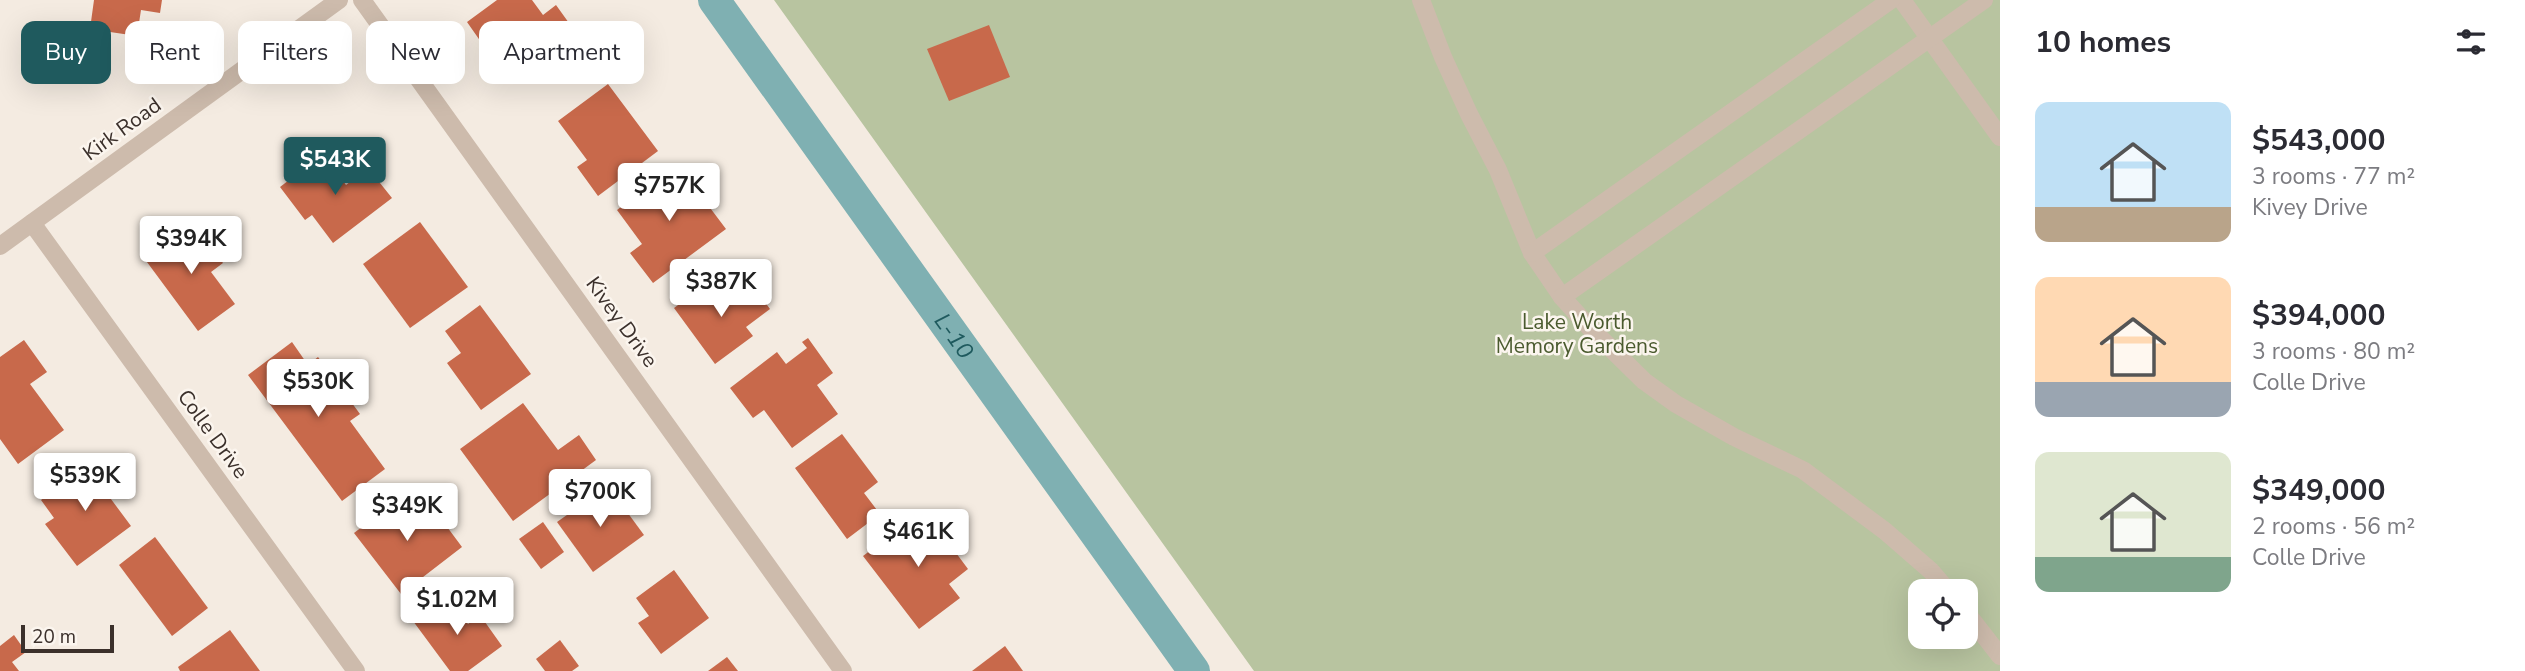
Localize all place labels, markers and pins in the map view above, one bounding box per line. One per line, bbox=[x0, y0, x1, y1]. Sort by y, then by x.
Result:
pin: $543K bbox=[286, 138, 384, 197]
pin: $757K bbox=[620, 164, 718, 223]
pin: $394K bbox=[142, 216, 240, 276]
pin: $387K bbox=[672, 260, 770, 319]
pin: $530K bbox=[269, 360, 367, 419]
pin: $539K bbox=[36, 454, 134, 513]
pin: $700K bbox=[551, 470, 649, 529]
pin: $349K bbox=[358, 484, 456, 543]
pin: $461K bbox=[869, 510, 967, 569]
pin: $1.02M bbox=[400, 578, 514, 637]

